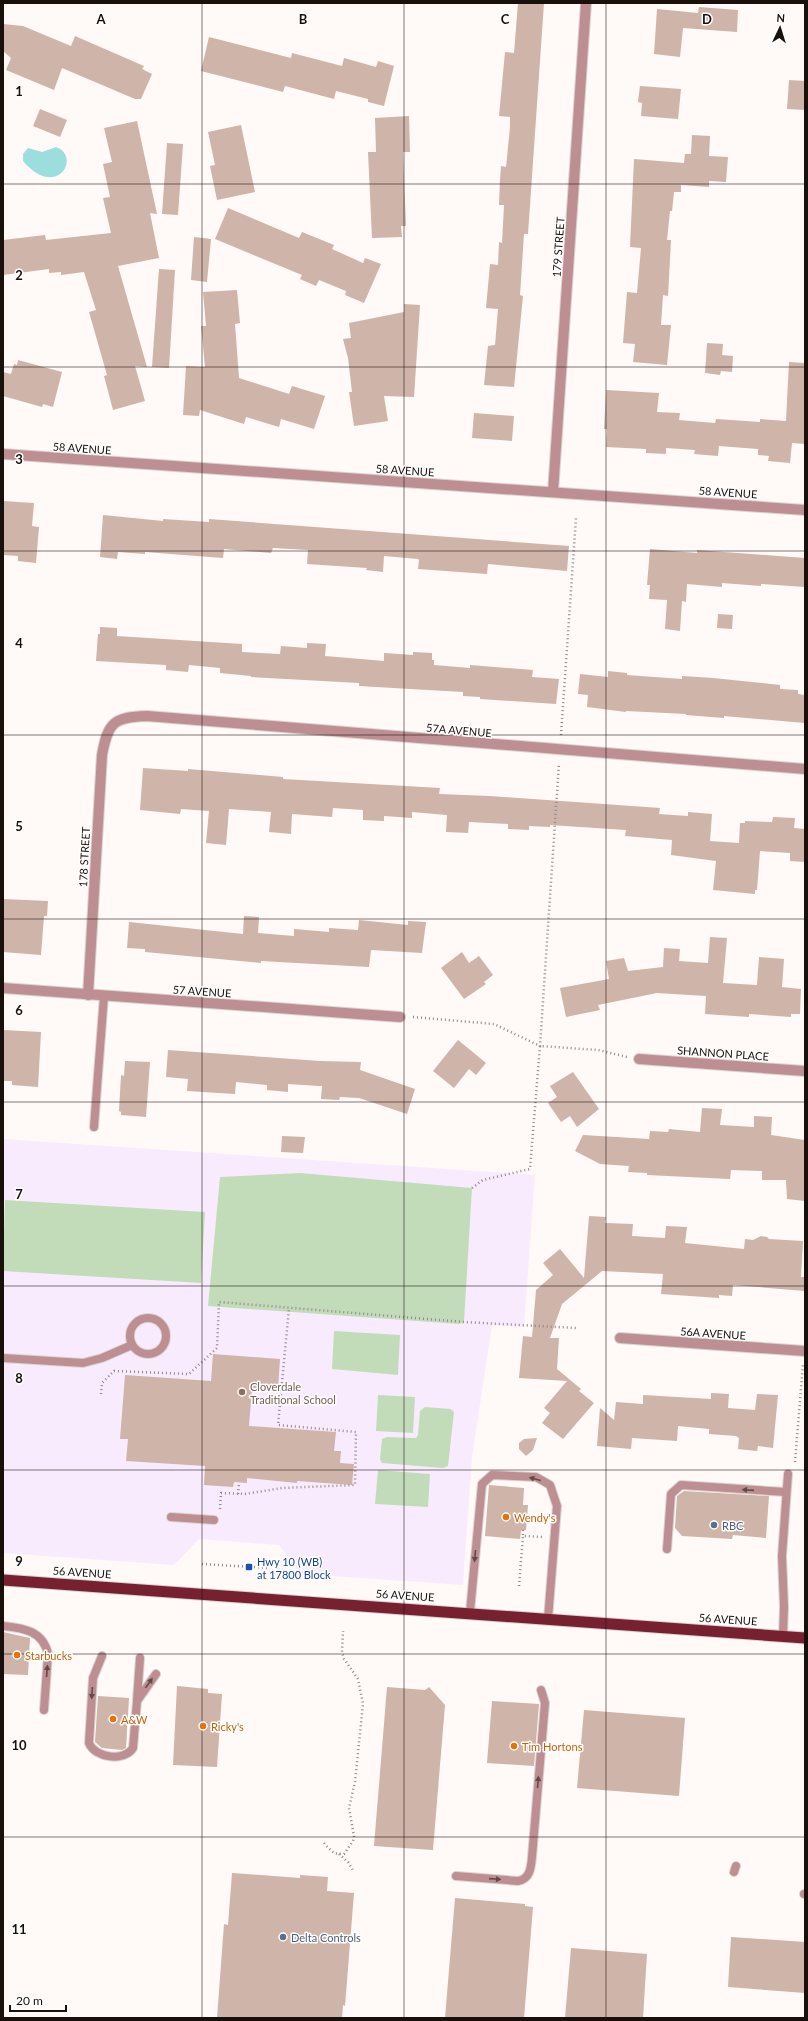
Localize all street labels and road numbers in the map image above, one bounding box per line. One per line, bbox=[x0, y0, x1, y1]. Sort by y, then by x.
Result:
street label: 179 STREET bbox=[549, 216, 567, 278]
street label: 58 AVENUE bbox=[52, 439, 112, 457]
street label: 58 AVENUE bbox=[375, 461, 435, 479]
street label: 58 AVENUE bbox=[698, 483, 758, 501]
street label: 57A AVENUE bbox=[426, 721, 492, 739]
street label: 178 STREET bbox=[76, 826, 92, 888]
street label: 57 AVENUE bbox=[172, 982, 232, 1000]
street label: SHANNON PLACE bbox=[677, 1043, 769, 1063]
street label: 56A AVENUE bbox=[680, 1324, 746, 1342]
street label: 56 AVENUE bbox=[52, 1563, 112, 1581]
street label: 56 AVENUE bbox=[375, 1586, 435, 1604]
street label: 56 AVENUE bbox=[698, 1610, 758, 1628]

